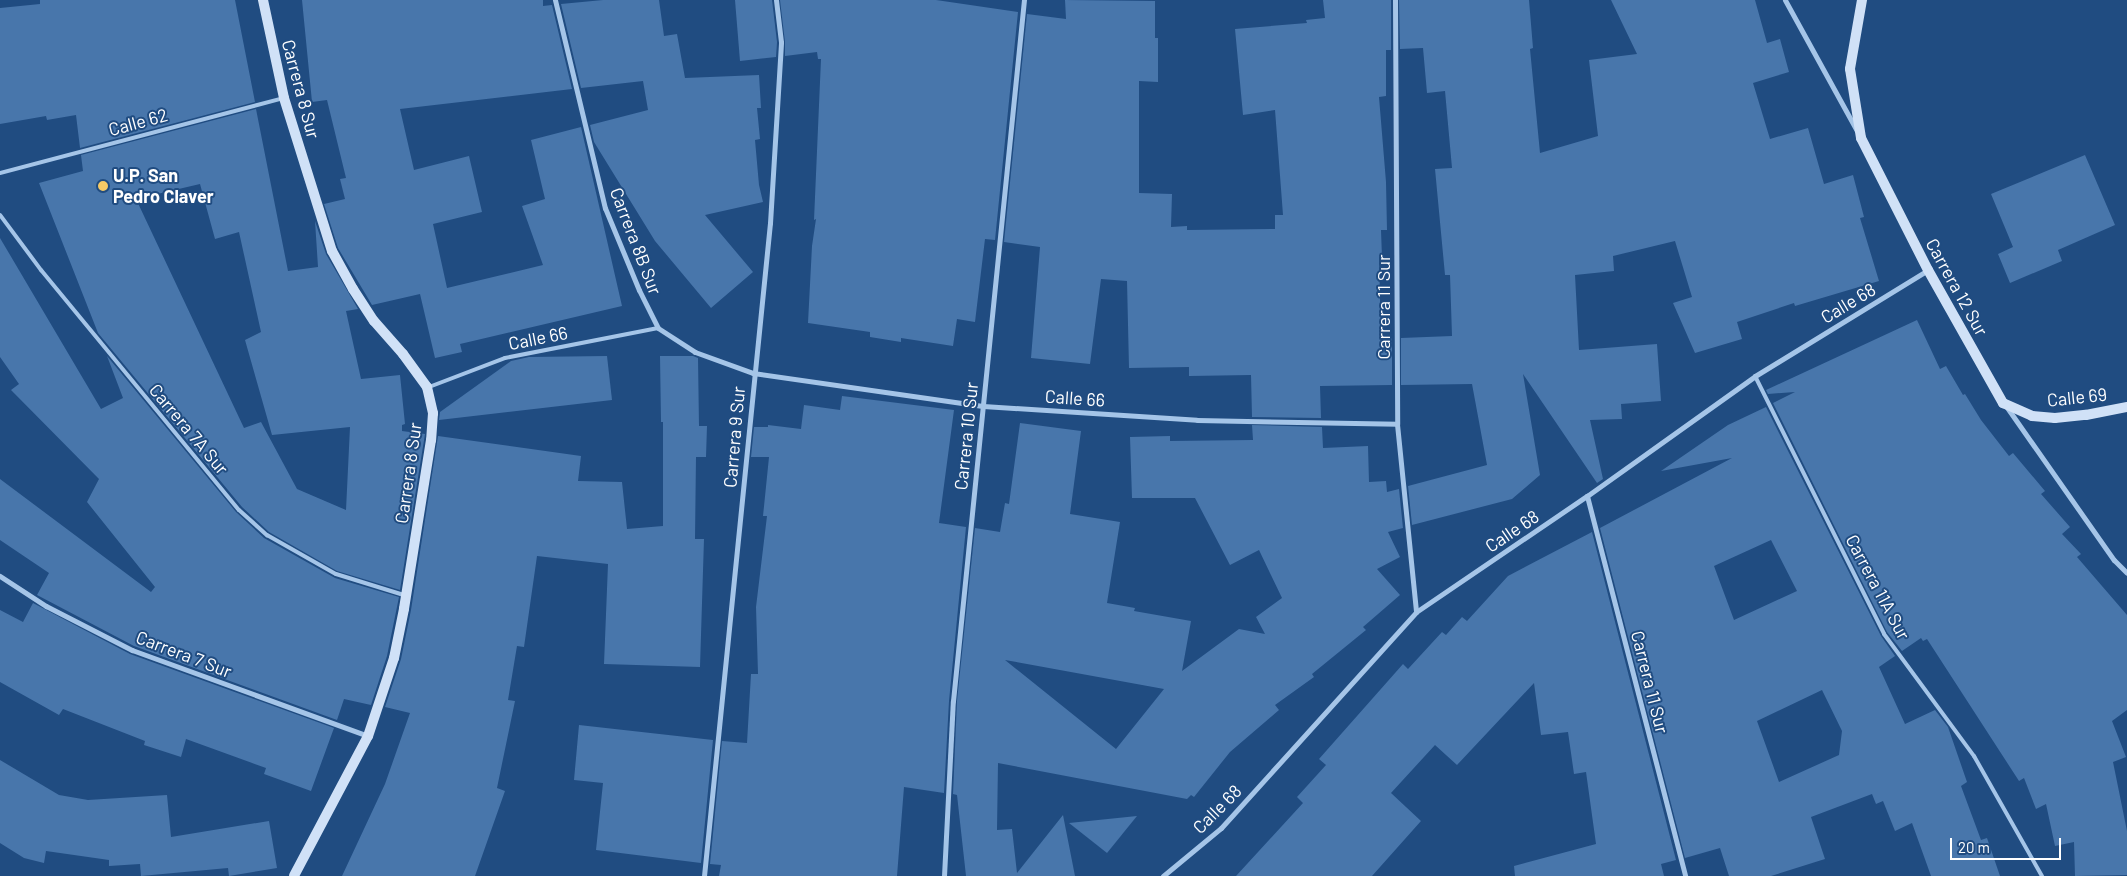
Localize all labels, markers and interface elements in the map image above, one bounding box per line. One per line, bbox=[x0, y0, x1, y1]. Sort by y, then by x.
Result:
street label: Carrera 8 Sur bbox=[277, 37, 325, 141]
street label: Calle 62 bbox=[106, 104, 170, 140]
place label: U.P. San Pedro Claver bbox=[113, 165, 214, 208]
marker: U.P. San Pedro Claver bbox=[97, 180, 109, 192]
street label: Carrera 8B Sur bbox=[606, 184, 666, 298]
street label: Carrera 12 Sur bbox=[1921, 234, 1993, 340]
street label: Carrera 11 Sur bbox=[1372, 255, 1394, 359]
street label: Calle 68 bbox=[1817, 278, 1879, 328]
street label: Calle 66 bbox=[506, 322, 570, 354]
street label: Carrera 7A Sur bbox=[145, 379, 233, 479]
street label: Carrera 10 Sur bbox=[950, 381, 982, 491]
street label: Calle 69 bbox=[2046, 383, 2108, 411]
street label: Carrera 9 Sur bbox=[719, 385, 749, 489]
street label: Calle 66 bbox=[1044, 385, 1106, 411]
street label: Carrera 8 Sur bbox=[390, 421, 426, 525]
street label: Calle 68 bbox=[1481, 505, 1543, 557]
street label: Carrera 11A Sur bbox=[1841, 531, 1915, 643]
street label: Carrera 7 Sur bbox=[133, 626, 235, 682]
street label: Carrera 11 Sur bbox=[1627, 629, 1673, 735]
street label: Calle 68 bbox=[1188, 780, 1246, 838]
scale bar bbox=[1952, 828, 2063, 860]
text: 20 m bbox=[1958, 838, 1990, 856]

